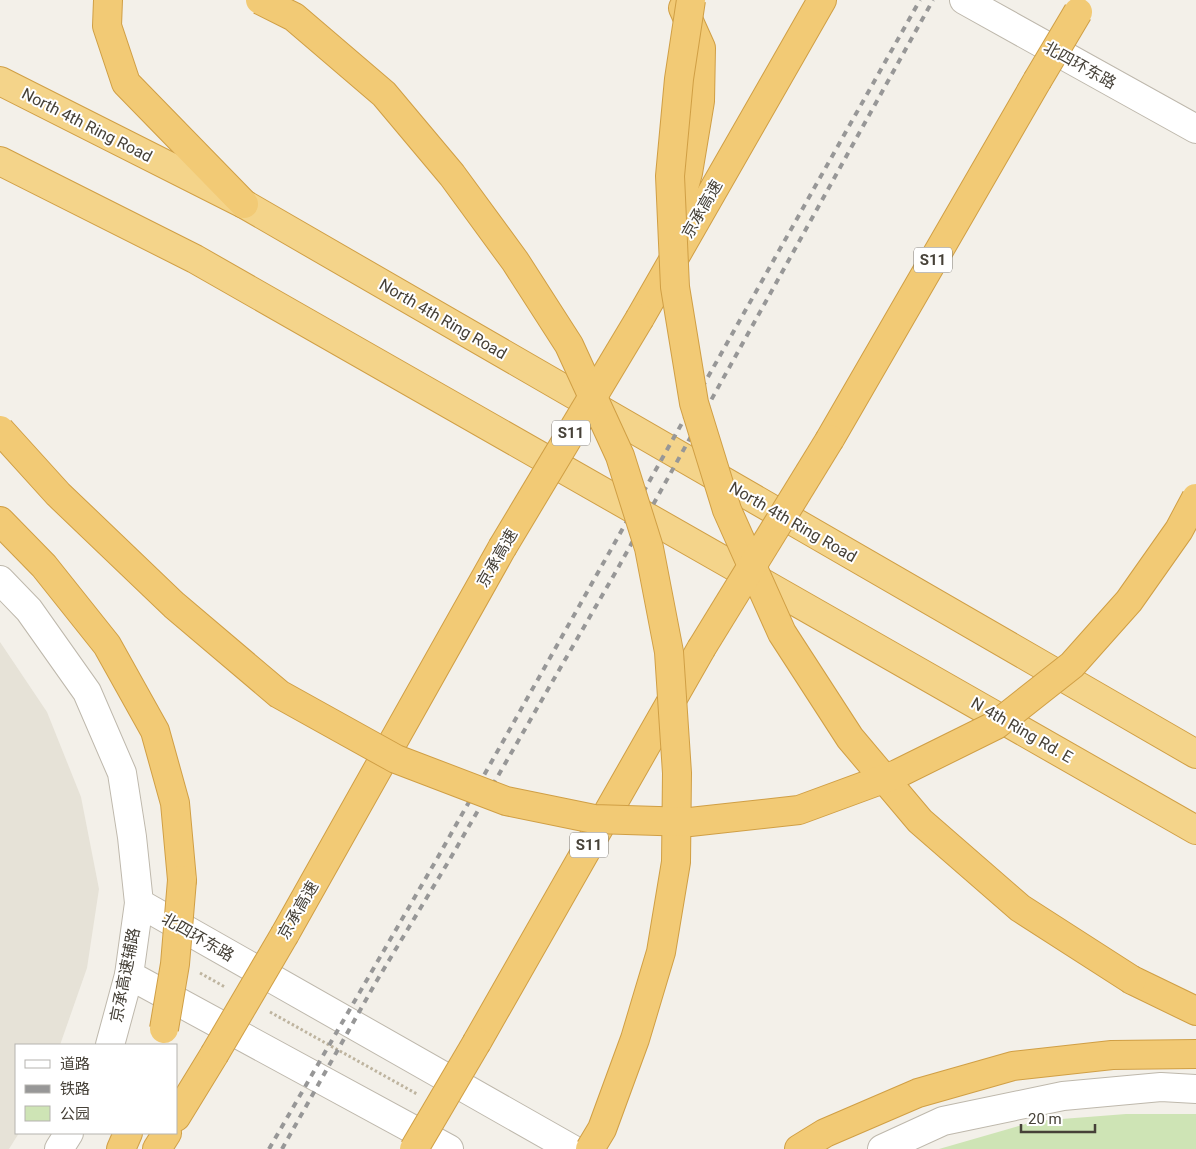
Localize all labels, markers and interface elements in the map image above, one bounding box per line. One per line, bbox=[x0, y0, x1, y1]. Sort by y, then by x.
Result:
street label: 北四环东路 bbox=[1040, 37, 1120, 93]
street label: North 4th Ring Road bbox=[19, 84, 155, 166]
street label: 京承高速 bbox=[678, 177, 726, 241]
road number: S11 bbox=[914, 248, 952, 272]
street label: North 4th Ring Road bbox=[376, 275, 510, 363]
road number: S11 bbox=[552, 420, 590, 446]
street label: North 4th Ring Road bbox=[726, 478, 860, 566]
street label: 京承高速 bbox=[473, 526, 521, 590]
street label: N 4th Ring Rd. E bbox=[968, 693, 1076, 767]
road number: S11 bbox=[570, 832, 608, 858]
street label: 京承高速 bbox=[274, 878, 322, 942]
street label: 北四环东路 bbox=[159, 909, 237, 965]
street label: 京承高速辅路 bbox=[107, 926, 143, 1024]
legend bbox=[15, 1044, 178, 1134]
text: 道路 bbox=[60, 1055, 90, 1073]
text: 铁路 bbox=[60, 1080, 90, 1098]
scale bar bbox=[1021, 1102, 1095, 1134]
text: 公园 bbox=[60, 1105, 90, 1123]
text: 20 m bbox=[1028, 1110, 1062, 1128]

